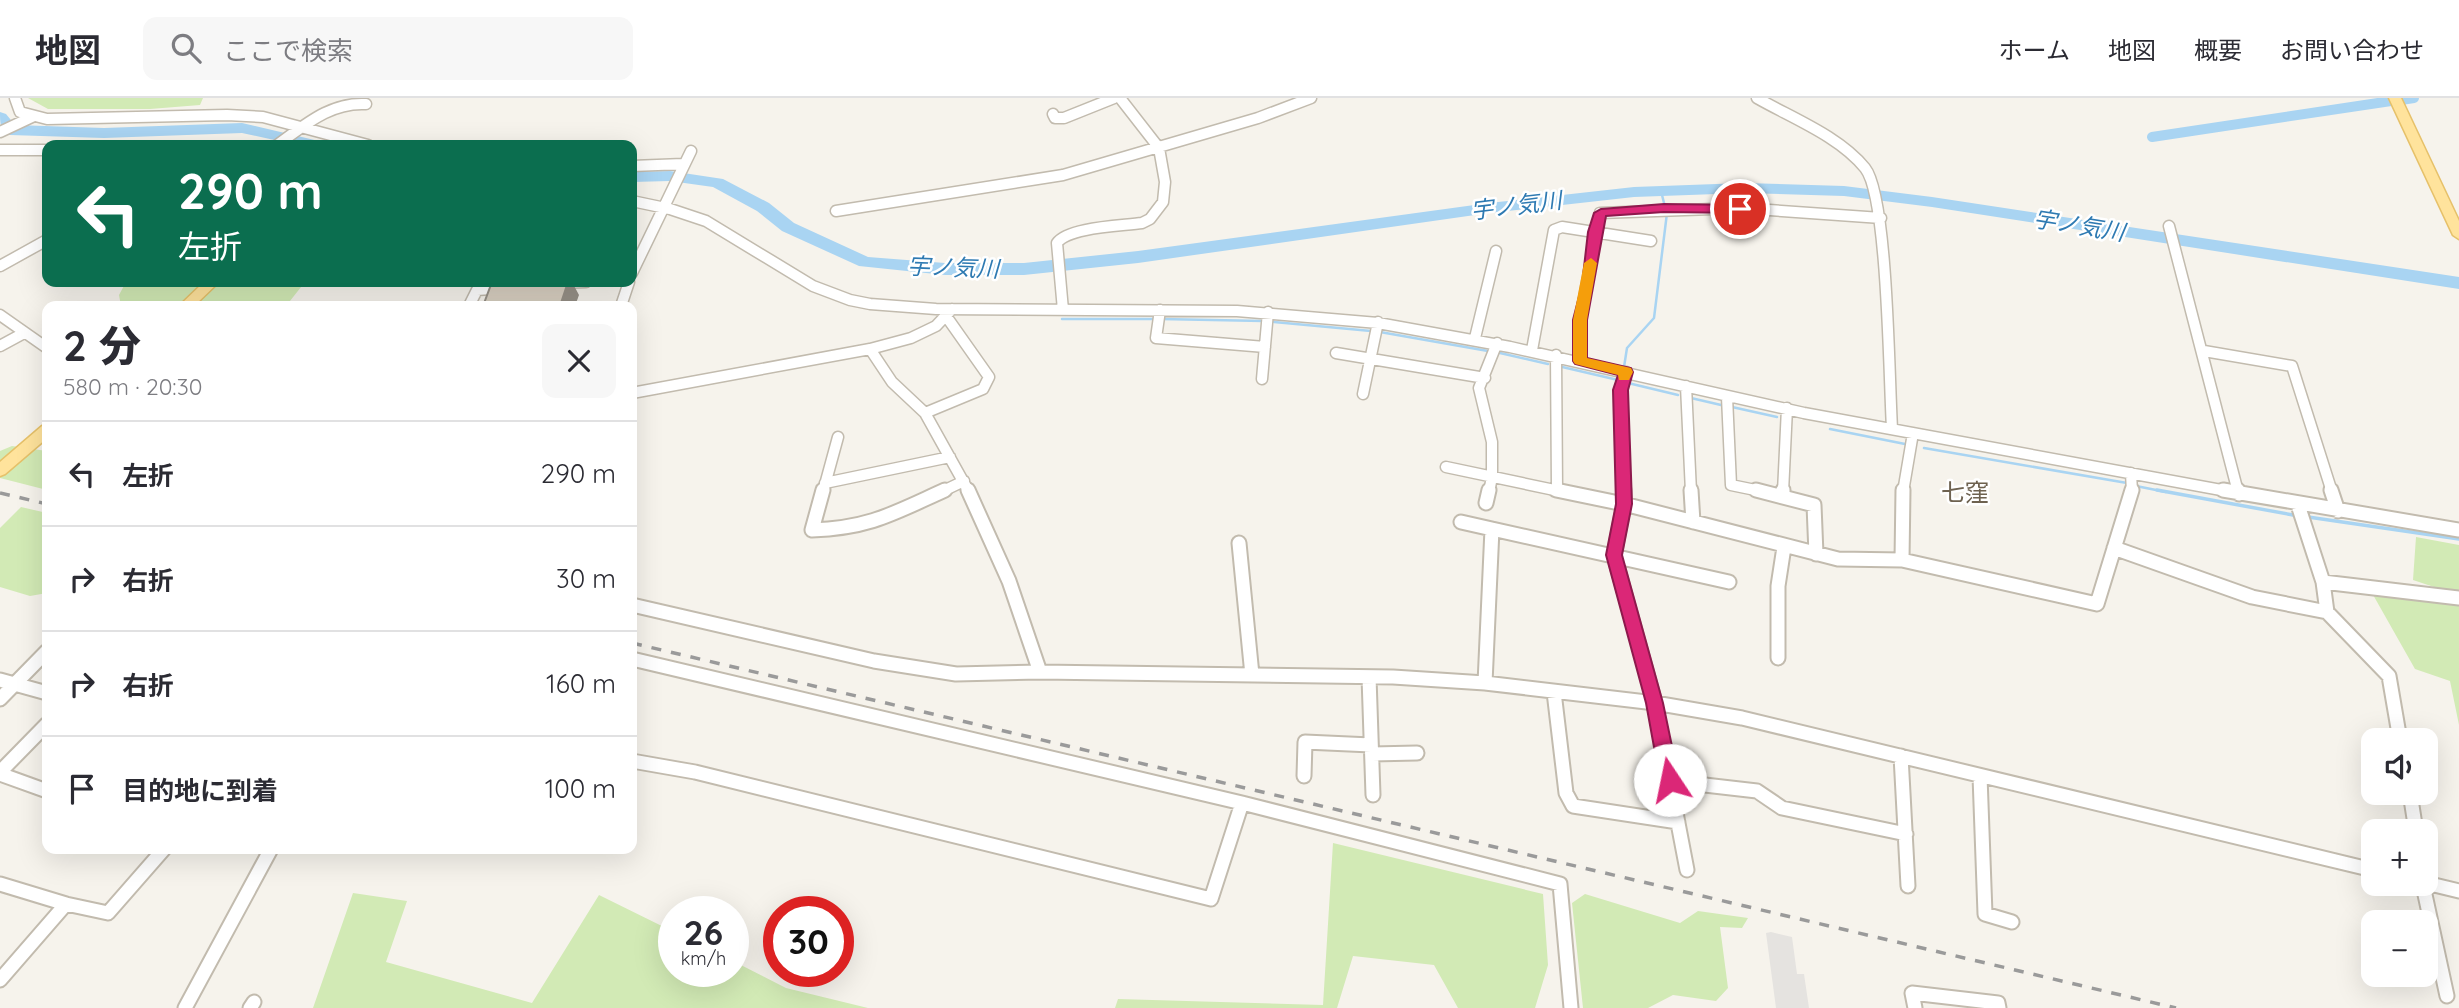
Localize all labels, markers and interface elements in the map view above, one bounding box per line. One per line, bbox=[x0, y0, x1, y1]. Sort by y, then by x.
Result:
search box bbox=[143, 17, 633, 80]
text: 地図 bbox=[35, 29, 101, 70]
icon: search bbox=[167, 29, 205, 67]
text: ここで検索 bbox=[223, 34, 353, 67]
text: ホーム bbox=[1999, 35, 2070, 65]
text: 地図 bbox=[2108, 35, 2156, 65]
text: 概要 bbox=[2194, 35, 2242, 65]
text: お問い合わせ bbox=[2280, 35, 2424, 65]
text: 290 m bbox=[178, 160, 323, 221]
icon: left bbox=[63, 168, 154, 259]
pin bbox=[1710, 179, 1770, 239]
water label: 宇ノ気川 bbox=[1469, 185, 1566, 225]
icon: arrive bbox=[1721, 190, 1759, 228]
water label: 宇ノ気川 bbox=[2031, 203, 2130, 247]
text: 左折 bbox=[178, 226, 242, 266]
water label: 宇ノ気川 bbox=[907, 251, 1002, 283]
text: 2 分 bbox=[63, 319, 141, 372]
button: close bbox=[542, 324, 616, 398]
text: 580 m · 20:30 bbox=[63, 372, 202, 401]
icon: left bbox=[63, 455, 101, 493]
text: 290 m bbox=[541, 457, 616, 490]
text: 左折 bbox=[122, 459, 174, 492]
district label: 七窪 bbox=[1941, 477, 1989, 507]
icon: right bbox=[63, 560, 101, 598]
text: 30 m bbox=[556, 562, 616, 595]
text: 右折 bbox=[122, 564, 174, 597]
icon: right bbox=[63, 665, 101, 703]
text: 160 m bbox=[546, 667, 616, 700]
text: 右折 bbox=[122, 669, 174, 702]
map controls bbox=[2361, 728, 2438, 987]
button: sound bbox=[2361, 728, 2438, 805]
position arrow bbox=[1633, 743, 1707, 817]
icon: arrive bbox=[63, 770, 101, 808]
text: 100 m bbox=[545, 772, 616, 805]
text: 目的地に到着 bbox=[122, 774, 278, 807]
button: + bbox=[2361, 819, 2438, 896]
speed limit sign: 30 bbox=[763, 896, 854, 987]
text: 26 bbox=[684, 910, 723, 954]
button: − bbox=[2361, 910, 2438, 987]
text: km/h bbox=[681, 947, 726, 970]

